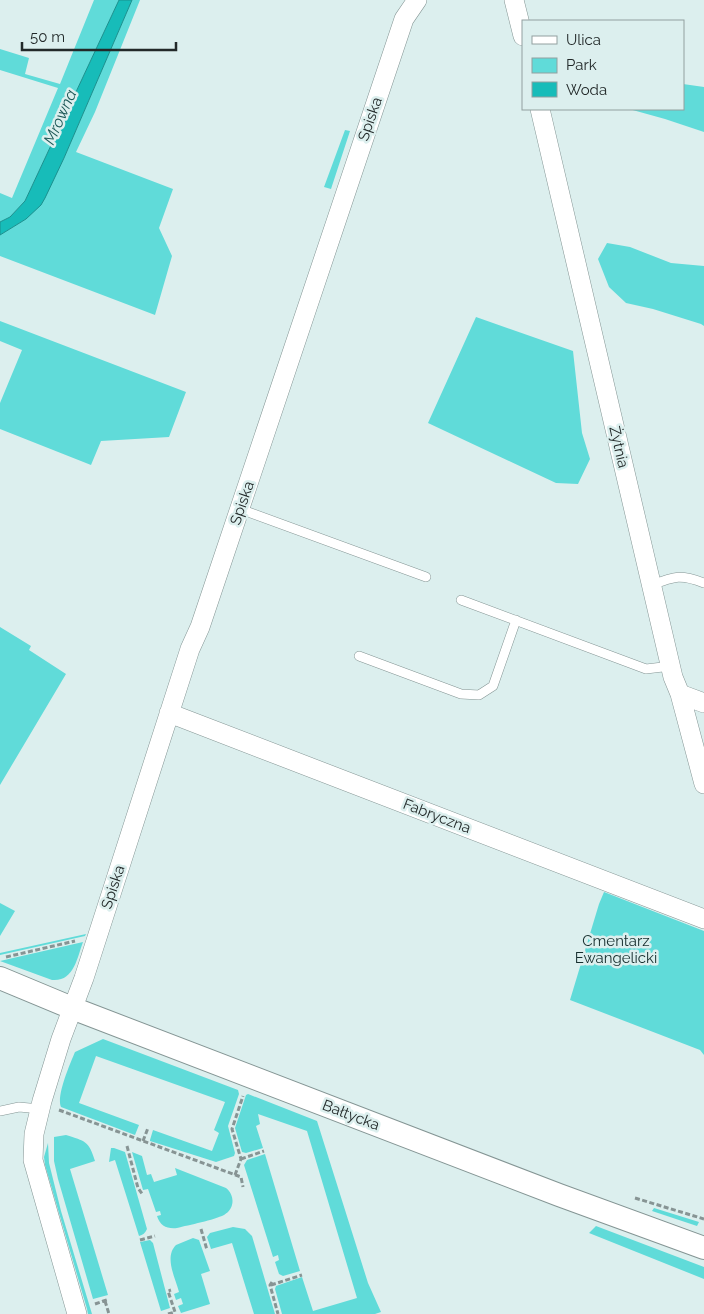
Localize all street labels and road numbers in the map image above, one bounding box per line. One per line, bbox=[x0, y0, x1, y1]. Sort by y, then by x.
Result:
street label: Spiska bbox=[354, 95, 386, 143]
street label: Żytnia bbox=[605, 424, 634, 470]
street label: Spiska bbox=[226, 479, 258, 527]
street label: Fabryczna bbox=[401, 795, 473, 837]
street label: Spiska bbox=[97, 863, 129, 911]
street label: Bałtycka bbox=[320, 1096, 382, 1134]

